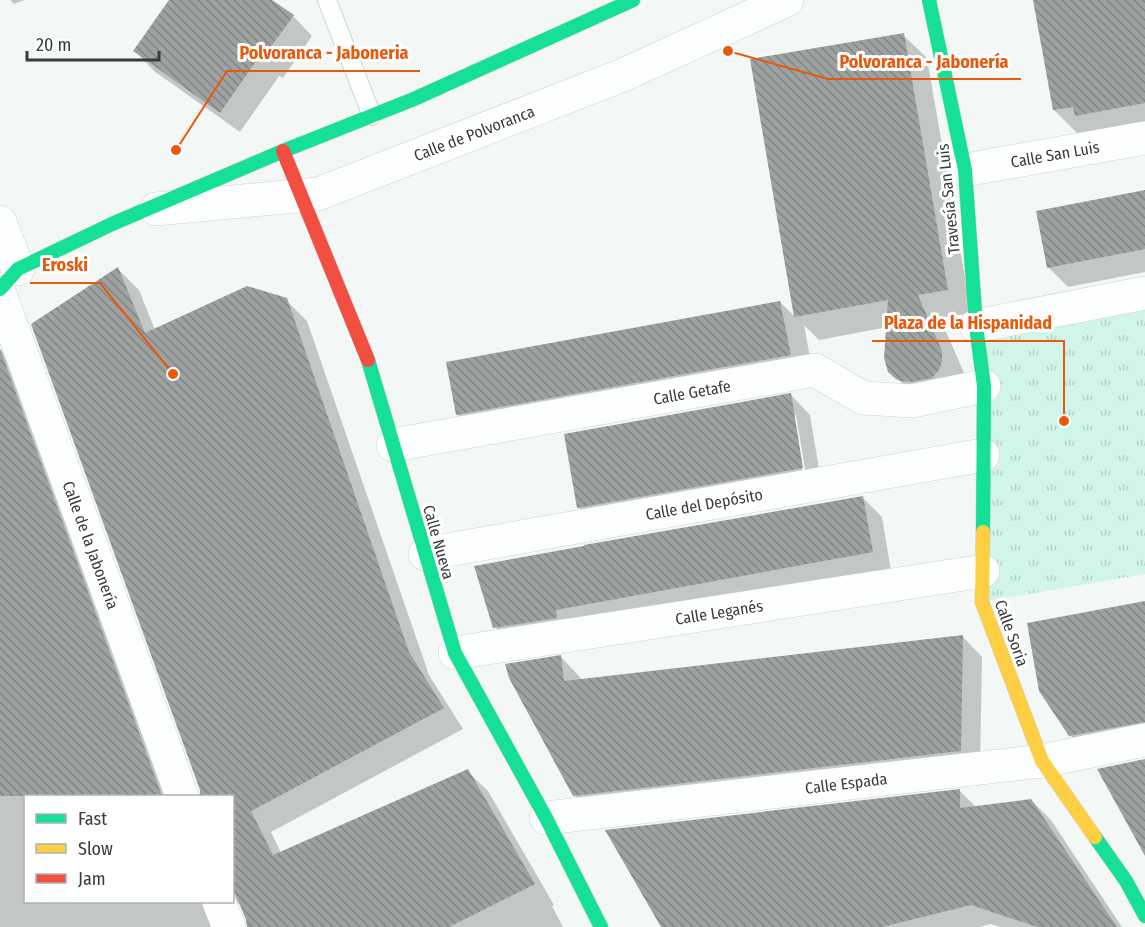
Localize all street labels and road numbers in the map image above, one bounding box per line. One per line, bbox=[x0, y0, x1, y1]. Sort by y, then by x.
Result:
street label: Calle de Polvoranca bbox=[411, 102, 537, 165]
street label: Calle San Luis bbox=[1009, 137, 1101, 172]
street label: Travesía San Luis bbox=[933, 143, 964, 255]
street label: Calle Getafe bbox=[652, 376, 732, 409]
street label: Calle de la Jabonería bbox=[59, 479, 123, 612]
street label: Calle del Depósito bbox=[644, 485, 764, 524]
street label: Calle Nueva bbox=[419, 503, 458, 582]
street label: Calle Leganés bbox=[674, 596, 764, 629]
street label: Calle Soria bbox=[991, 597, 1032, 669]
street label: Calle Espada bbox=[804, 769, 888, 798]

